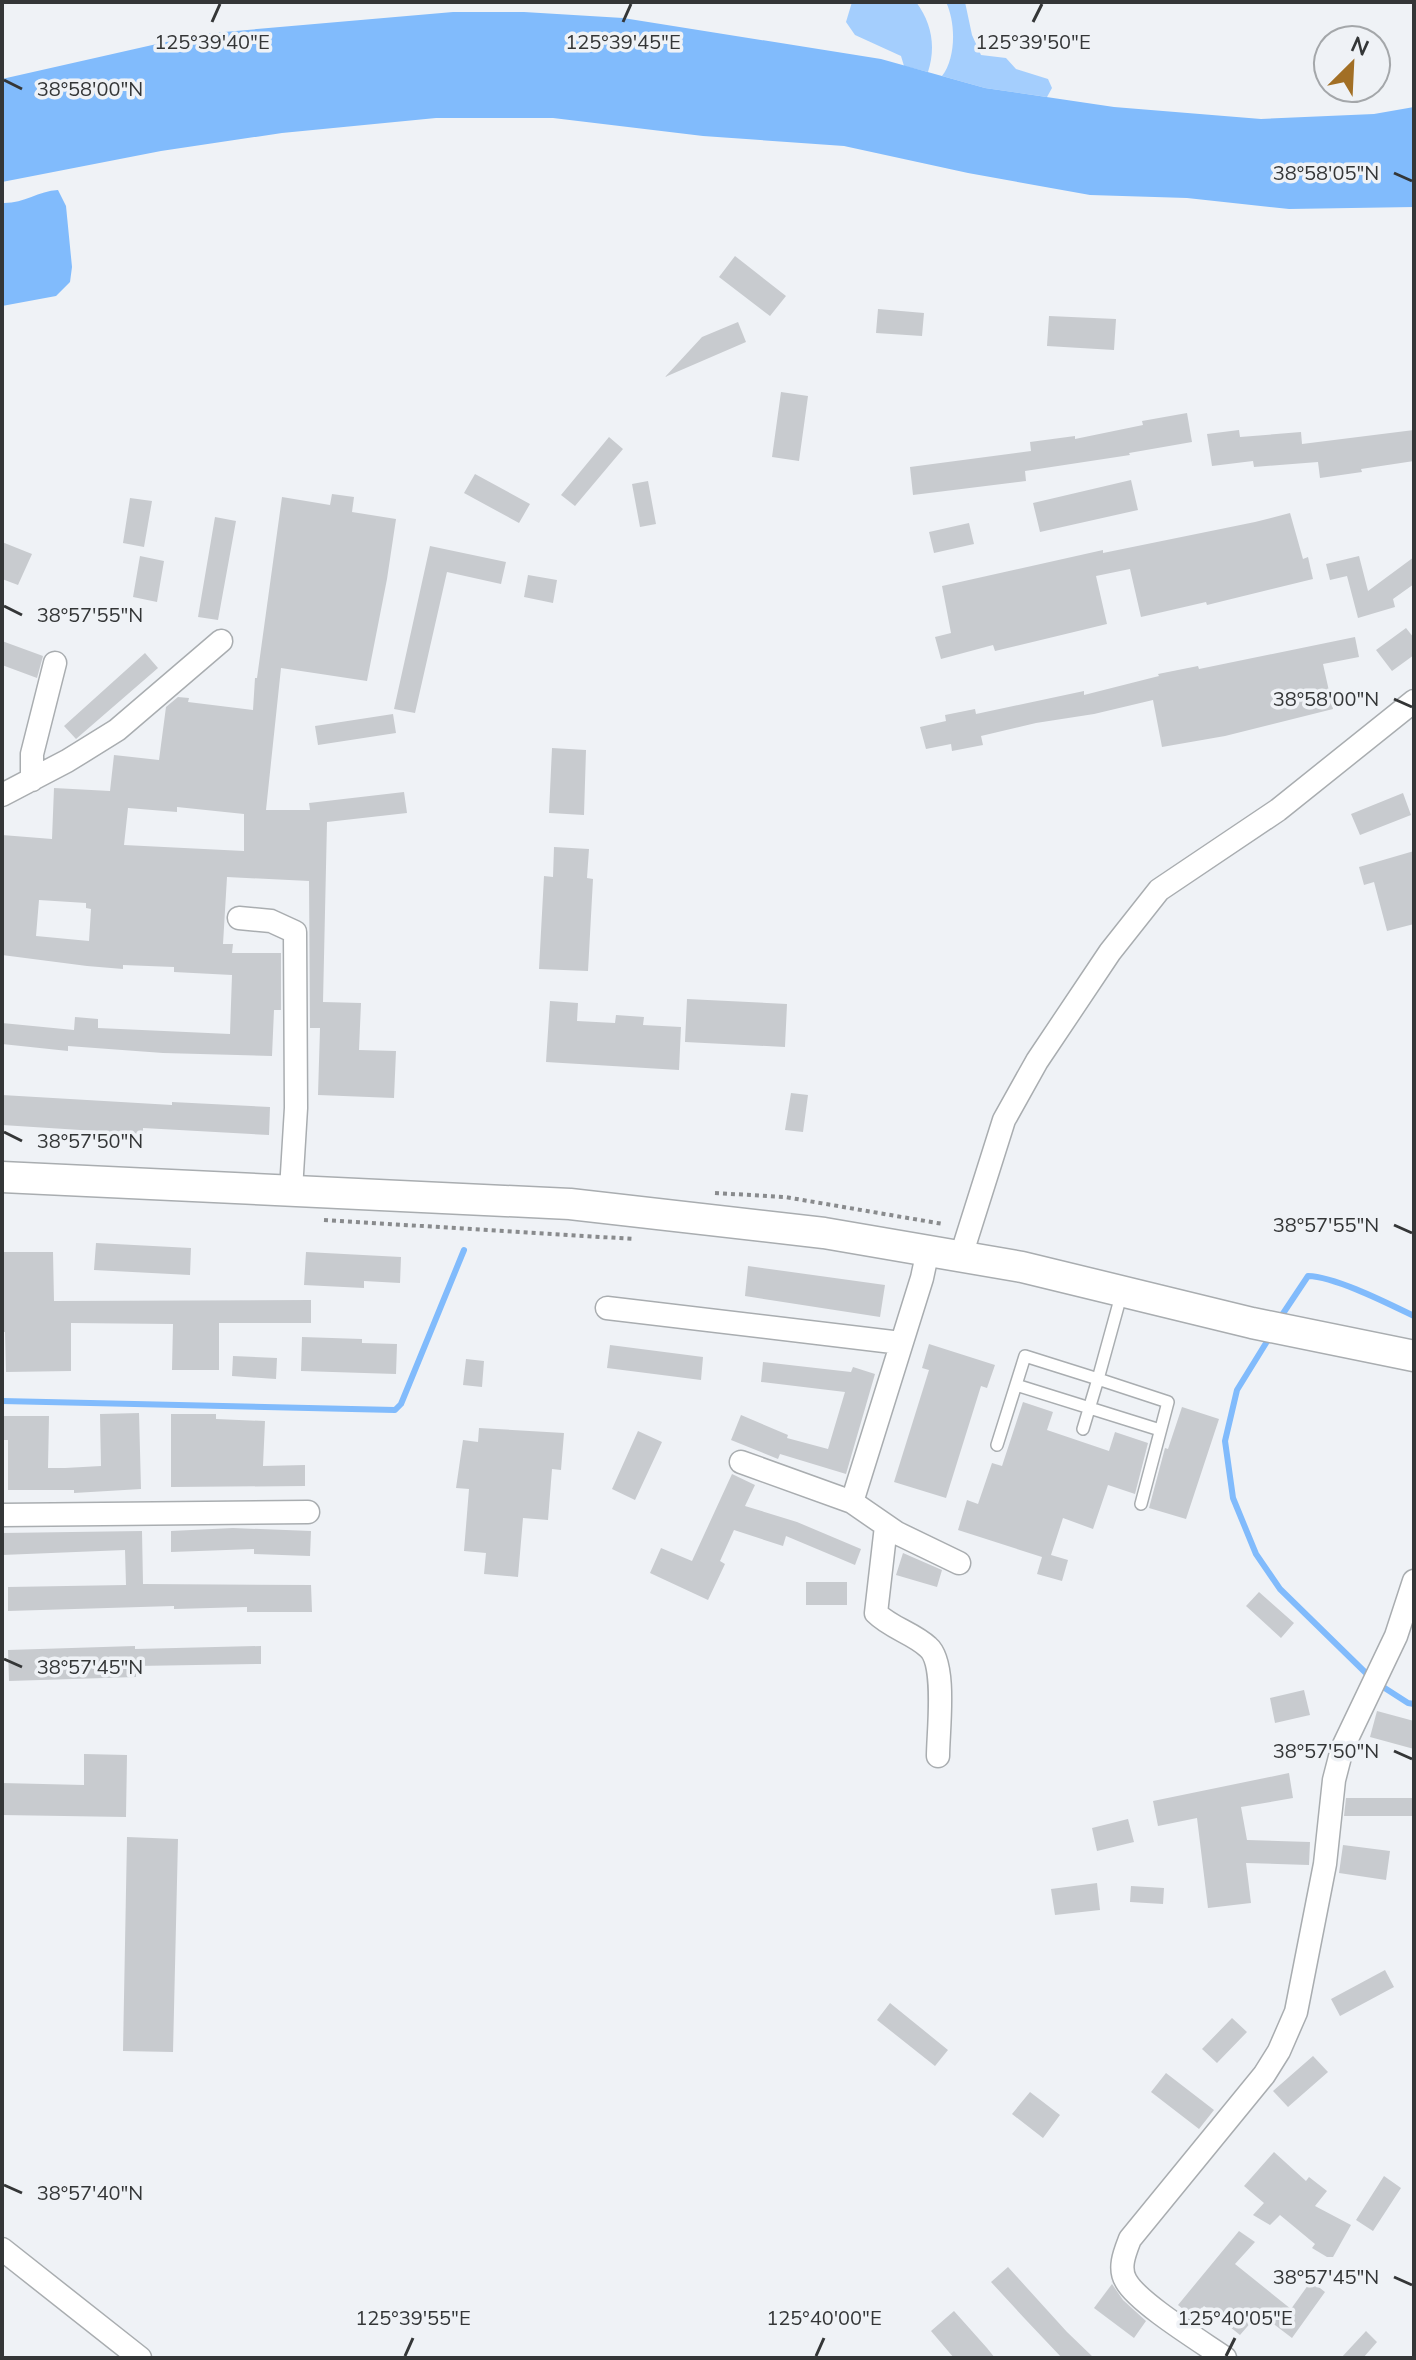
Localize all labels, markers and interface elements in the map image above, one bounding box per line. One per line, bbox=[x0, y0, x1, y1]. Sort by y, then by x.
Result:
north arrow bbox=[1312, 24, 1392, 104]
text: 125°39'40"E bbox=[154, 29, 270, 54]
text: 125°39'45"E bbox=[565, 29, 681, 54]
text: 125°39'50"E bbox=[975, 29, 1091, 54]
text: N bbox=[1347, 30, 1373, 62]
text: 38°58'00"N bbox=[37, 76, 143, 101]
text: 38°58'05"N bbox=[1273, 160, 1379, 185]
text: 38°57'55"N bbox=[37, 602, 143, 627]
text: 38°58'00"N bbox=[1273, 686, 1379, 711]
text: 38°57'50"N bbox=[37, 1128, 143, 1153]
text: 38°57'55"N bbox=[1273, 1212, 1379, 1237]
text: 38°57'45"N bbox=[37, 1654, 143, 1679]
text: 38°57'50"N bbox=[1273, 1738, 1379, 1763]
text: 38°57'40"N bbox=[37, 2180, 143, 2205]
text: 38°57'45"N bbox=[1273, 2264, 1379, 2289]
text: 125°39'55"E bbox=[355, 2305, 471, 2330]
text: 125°40'00"E bbox=[766, 2305, 882, 2330]
text: 125°40'05"E bbox=[1177, 2305, 1293, 2330]

